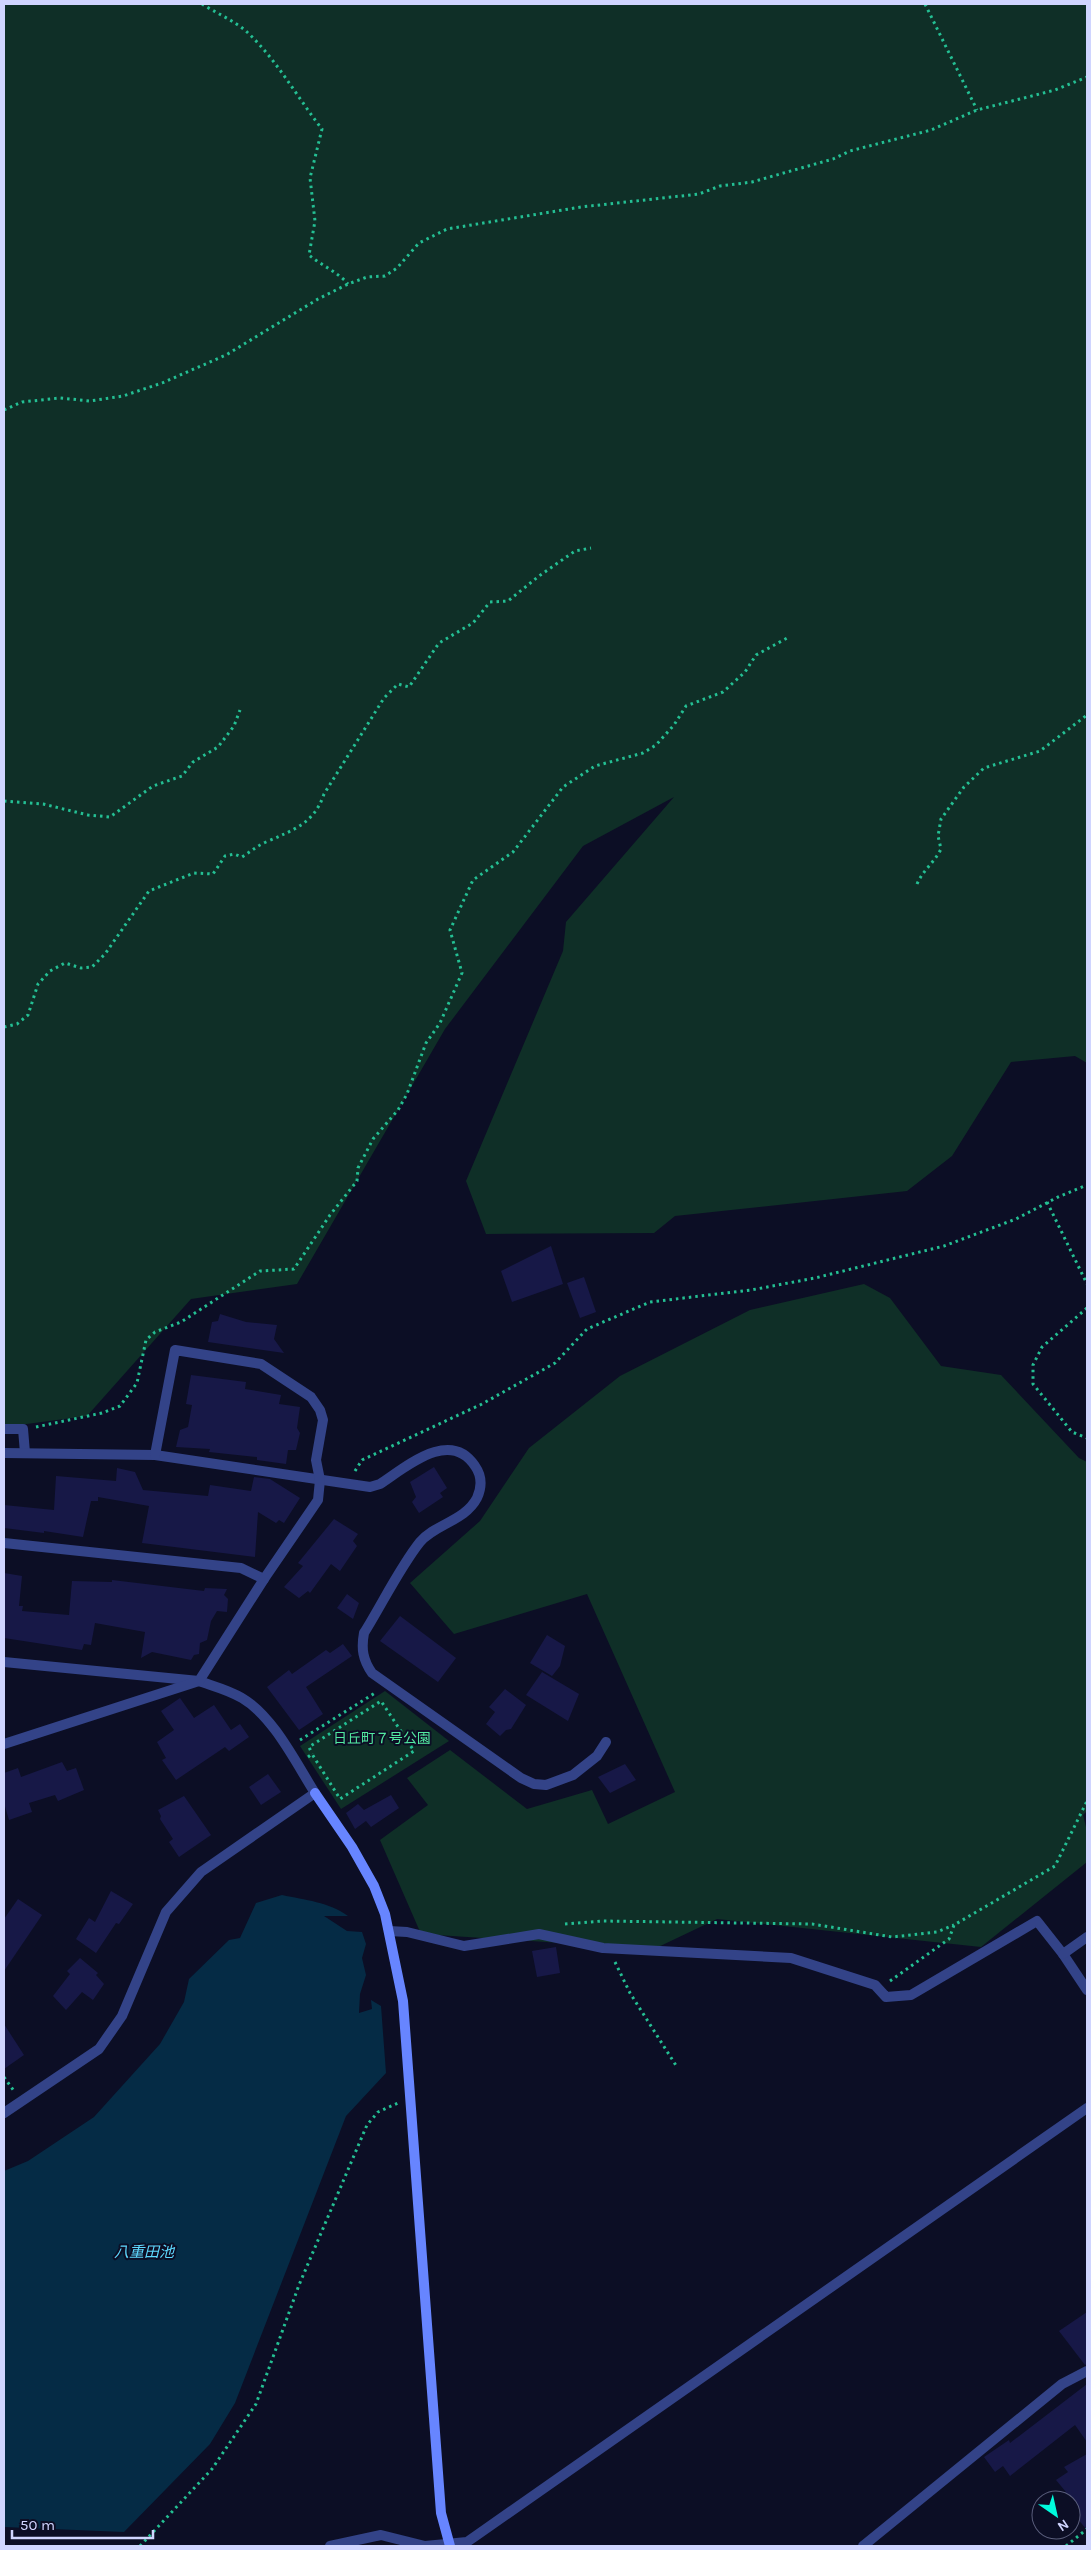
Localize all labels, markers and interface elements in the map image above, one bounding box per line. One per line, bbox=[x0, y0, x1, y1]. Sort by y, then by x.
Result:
park label: 日丘町７号公園 bbox=[333, 1730, 431, 1747]
water label: 八重田池 bbox=[114, 2243, 176, 2261]
north arrow bbox=[1031, 2490, 1081, 2540]
scale bar bbox=[12, 2508, 154, 2540]
text: 50 m bbox=[20, 2516, 55, 2534]
text: N bbox=[1054, 2516, 1072, 2535]

